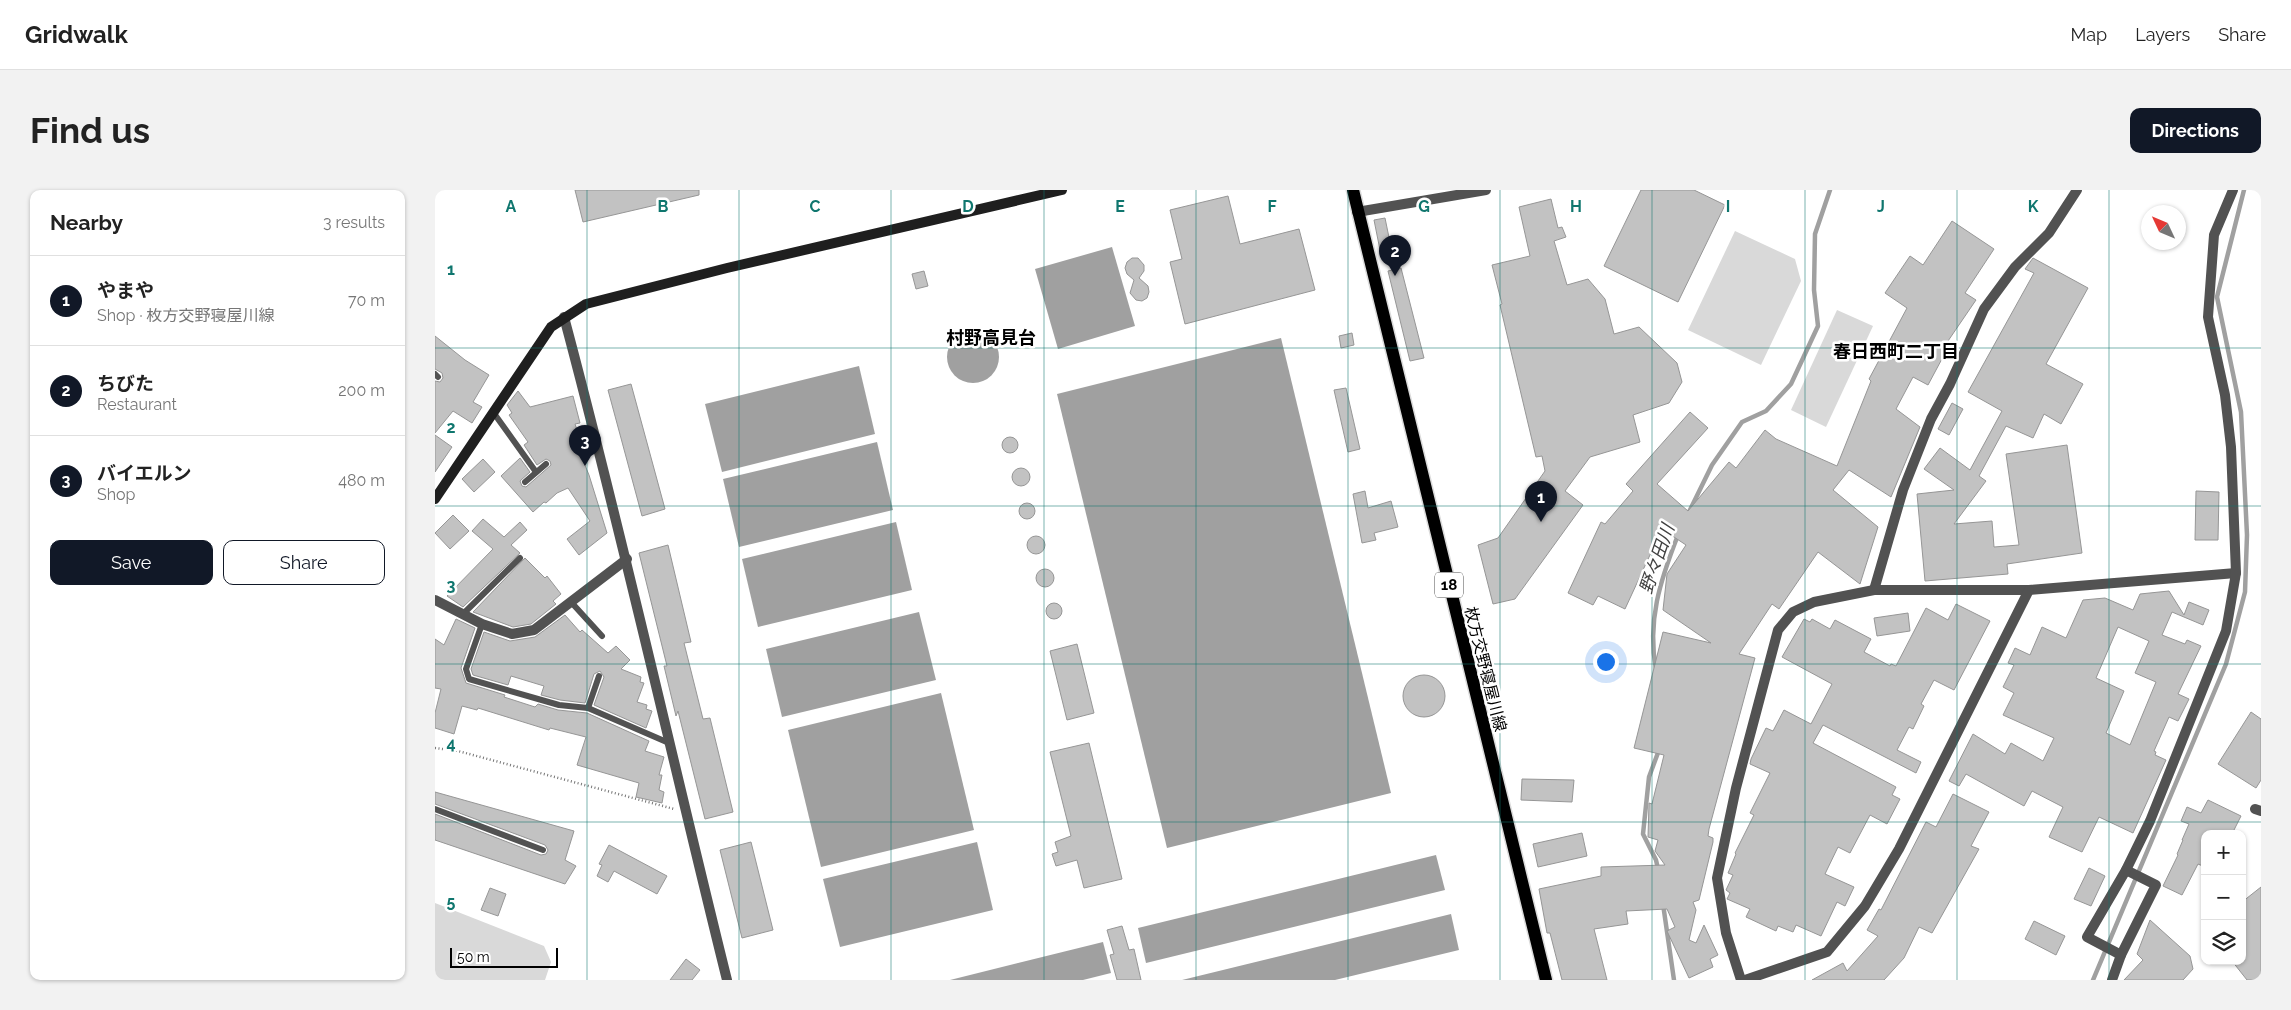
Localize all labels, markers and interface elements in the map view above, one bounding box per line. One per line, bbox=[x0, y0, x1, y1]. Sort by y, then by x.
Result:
text: Gridwalk bbox=[25, 20, 128, 49]
text: Map bbox=[2071, 24, 2107, 45]
text: Layers bbox=[2135, 24, 2190, 45]
text: Share bbox=[2218, 24, 2266, 45]
button: Directions bbox=[2130, 108, 2261, 153]
text: Find us bbox=[30, 110, 150, 151]
text: A bbox=[506, 197, 517, 216]
text: B bbox=[658, 197, 669, 216]
text: C bbox=[810, 197, 821, 216]
text: D bbox=[962, 197, 974, 216]
text: E bbox=[1115, 197, 1125, 216]
text: F bbox=[1267, 197, 1277, 216]
text: G bbox=[1418, 197, 1430, 216]
text: H bbox=[1570, 197, 1582, 216]
text: I bbox=[1726, 197, 1730, 216]
text: J bbox=[1877, 197, 1885, 216]
text: K bbox=[2028, 197, 2039, 216]
north arrow bbox=[2141, 205, 2186, 250]
text: Nearby bbox=[50, 210, 123, 235]
text: 3 results bbox=[323, 213, 385, 232]
pin: 2 bbox=[1379, 235, 1411, 276]
text: 1 bbox=[447, 260, 455, 279]
text: やまや bbox=[97, 279, 154, 301]
text: 1 bbox=[62, 291, 70, 310]
text: 70 m bbox=[348, 291, 385, 310]
text: Shop · 枚方交野寝屋川線 bbox=[97, 306, 275, 325]
district label: 村野高見台 bbox=[946, 327, 1036, 348]
district label: 春日西町二丁目 bbox=[1833, 341, 1959, 362]
text: ちびた bbox=[97, 372, 154, 394]
text: 2 bbox=[61, 381, 71, 400]
text: 200 m bbox=[338, 381, 385, 400]
text: Restaurant bbox=[97, 395, 177, 414]
text: 2 bbox=[446, 418, 456, 437]
pin: 3 bbox=[569, 425, 601, 466]
text: バイエルン bbox=[97, 462, 191, 484]
text: 3 bbox=[62, 471, 70, 490]
text: 480 m bbox=[338, 471, 385, 490]
pin: 1 bbox=[1525, 481, 1557, 522]
text: Shop bbox=[97, 485, 135, 504]
water label: 野々田川 bbox=[1635, 519, 1679, 596]
button: Save bbox=[50, 540, 213, 585]
button: Share bbox=[223, 540, 385, 585]
road number: 18 bbox=[1435, 572, 1463, 598]
text: 3 bbox=[447, 576, 456, 595]
street label: 枚方交野寝屋川線 bbox=[1461, 605, 1510, 734]
your location bbox=[1593, 649, 1619, 675]
text: 4 bbox=[446, 734, 456, 753]
map controls bbox=[2201, 830, 2246, 965]
button: + bbox=[2201, 830, 2246, 875]
button: − bbox=[2201, 875, 2246, 920]
text: 5 bbox=[447, 892, 456, 911]
button: layers bbox=[2201, 920, 2246, 965]
scale bar bbox=[450, 945, 557, 968]
text: 50 m bbox=[457, 949, 490, 965]

